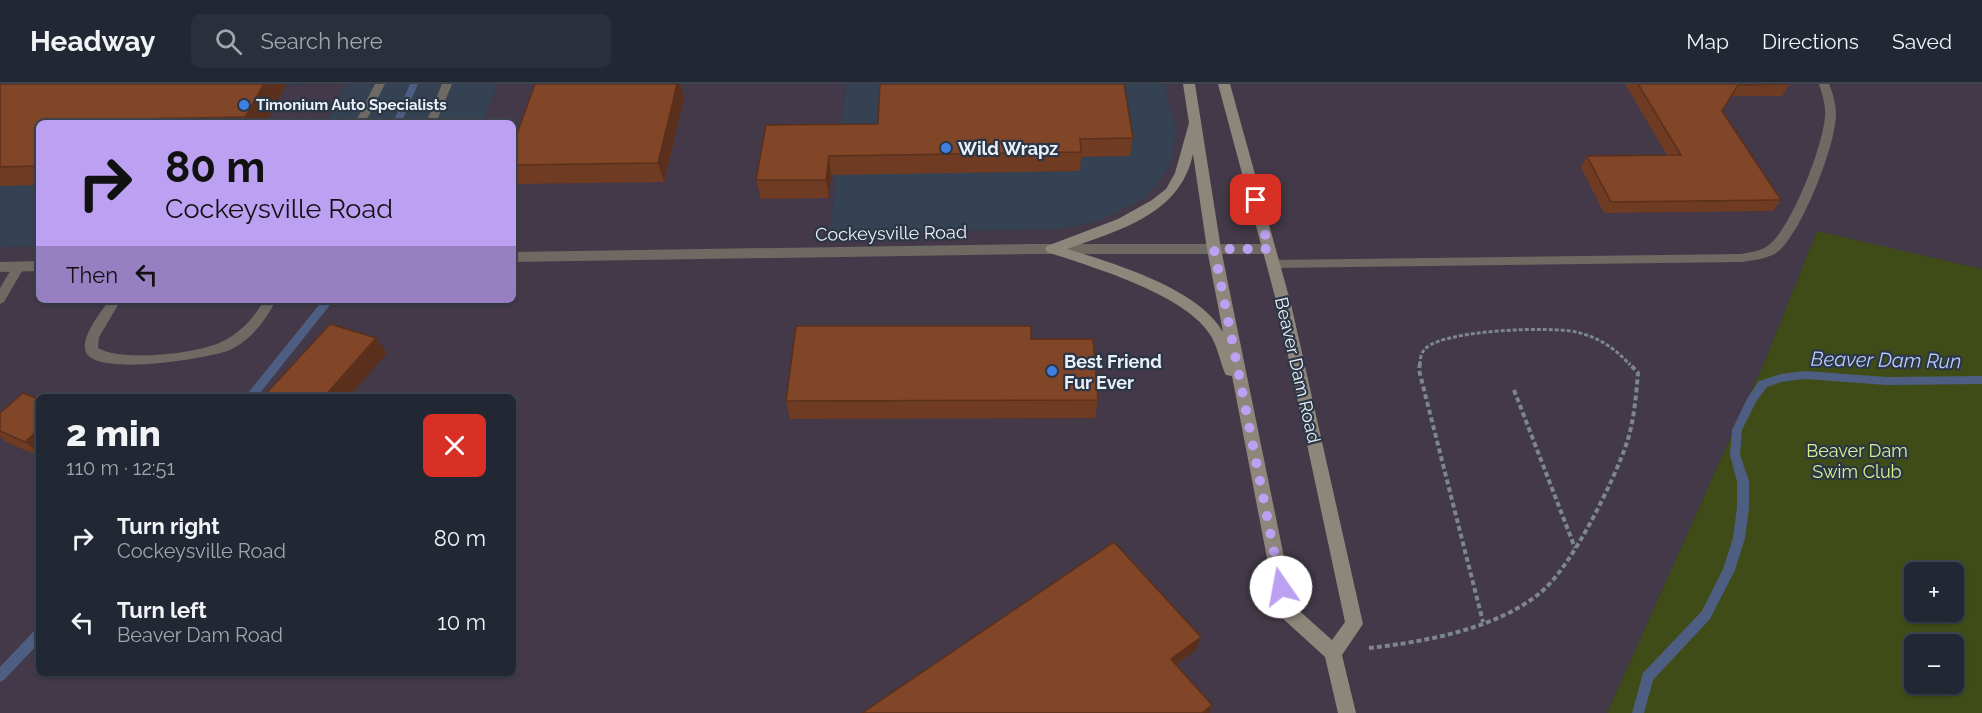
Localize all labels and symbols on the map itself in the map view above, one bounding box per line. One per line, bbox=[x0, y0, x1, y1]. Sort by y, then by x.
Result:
place label: Timonium Auto Specialists bbox=[256, 96, 447, 114]
marker: Timonium Auto Specialists bbox=[237, 98, 251, 112]
place label: Wild Wrapz bbox=[958, 138, 1058, 159]
marker: Wild Wrapz bbox=[939, 141, 953, 155]
pin bbox=[1230, 174, 1281, 225]
street label: Cockeysville Road bbox=[815, 221, 967, 245]
street label: Beaver Dam Road bbox=[1271, 295, 1325, 445]
water label: Beaver Dam Run bbox=[1811, 347, 1961, 373]
place label: Best Friend Fur Ever bbox=[1064, 351, 1162, 393]
marker: Best Friend Fur Ever bbox=[1045, 364, 1059, 378]
park label: Beaver Dam Swim Club bbox=[1806, 440, 1908, 482]
position arrow bbox=[1249, 555, 1313, 619]

